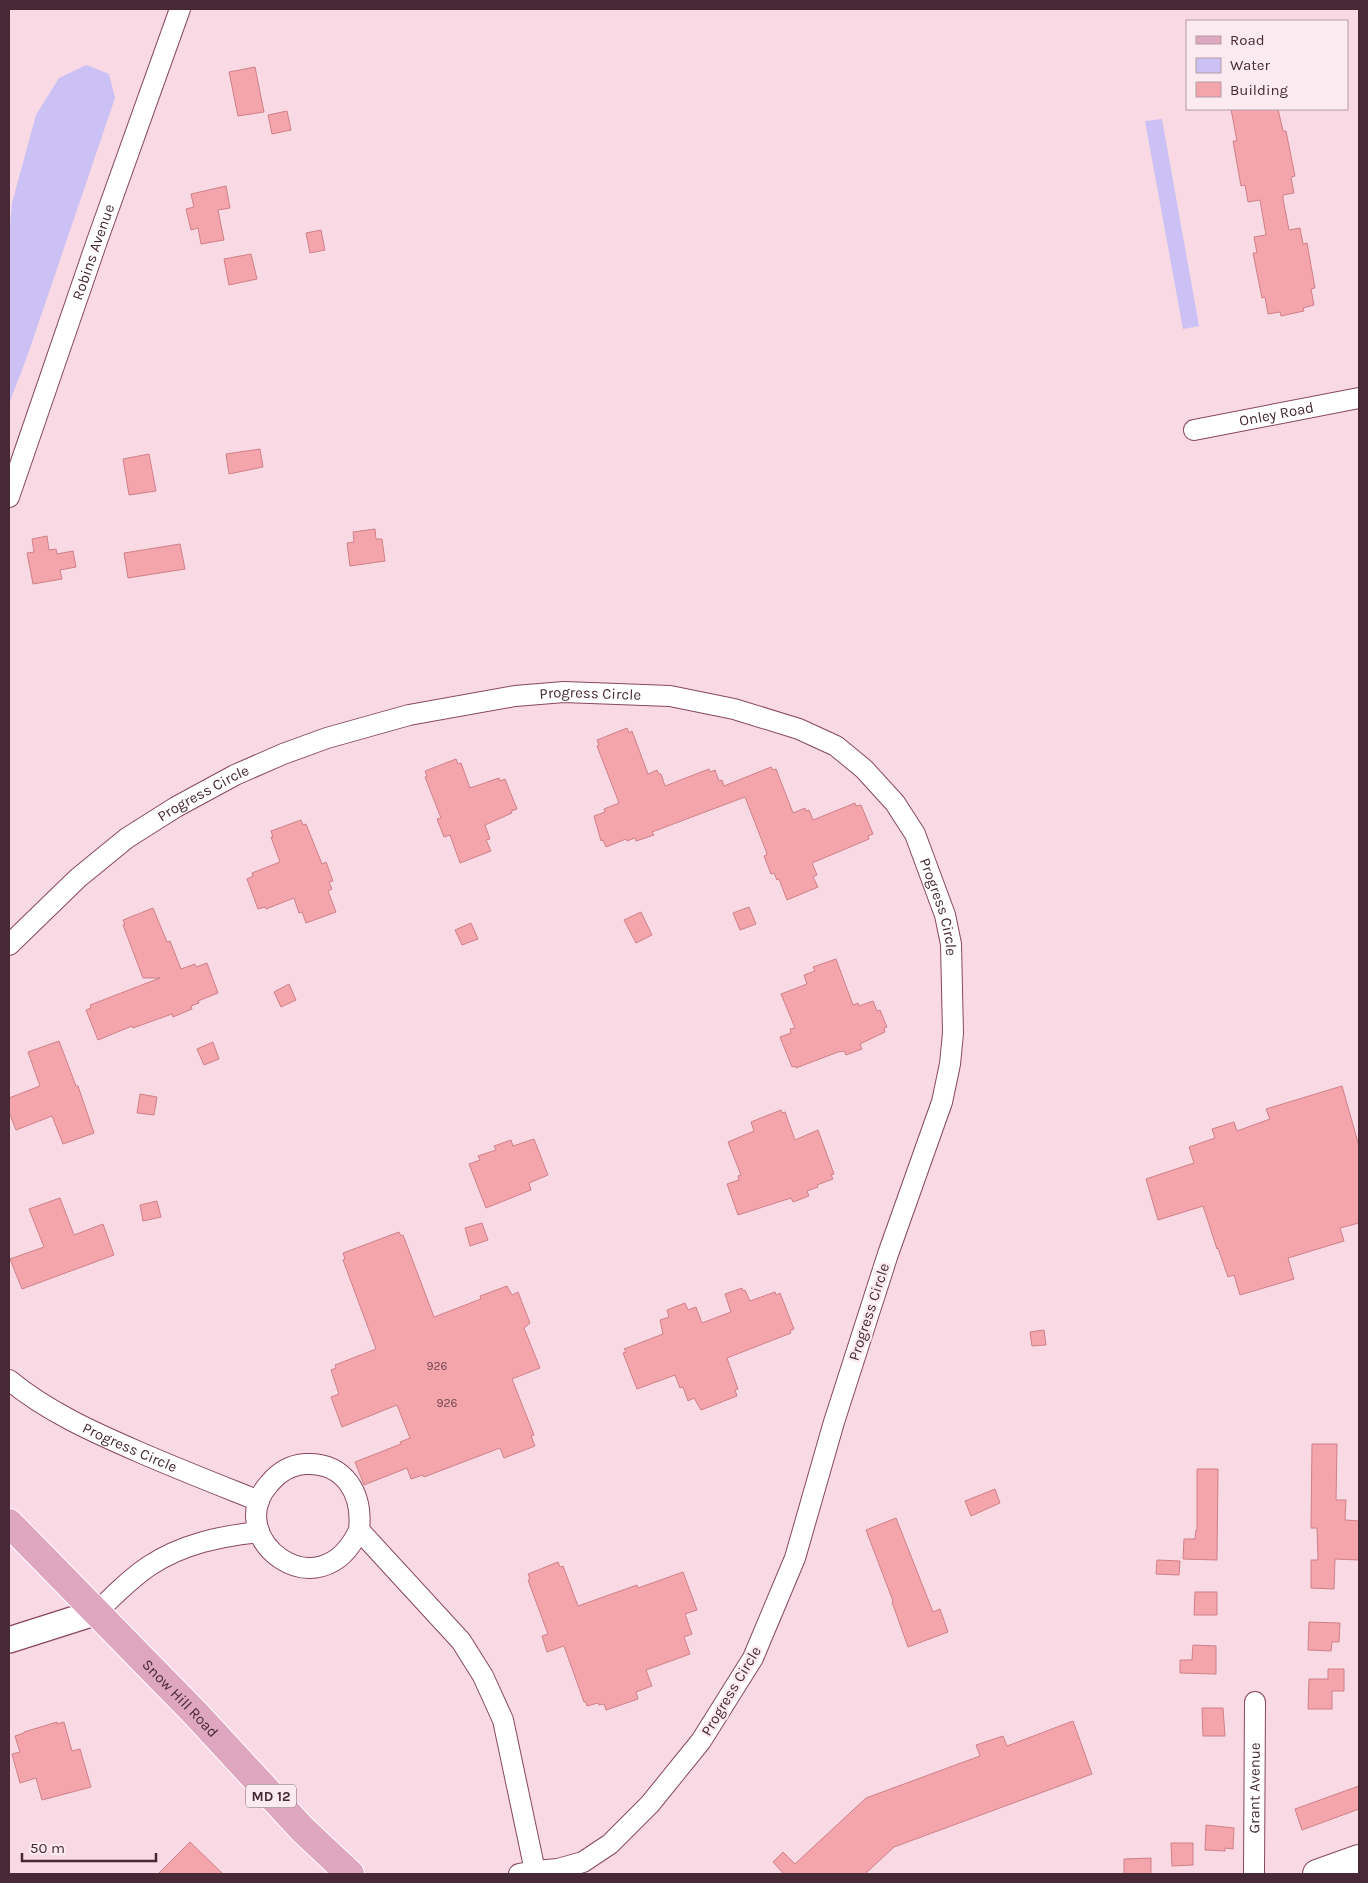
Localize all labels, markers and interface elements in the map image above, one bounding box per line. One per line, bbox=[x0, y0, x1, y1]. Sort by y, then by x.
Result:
legend bbox=[1186, 20, 1348, 110]
text: Road bbox=[1230, 31, 1265, 49]
text: Water bbox=[1230, 56, 1271, 74]
text: Building bbox=[1230, 81, 1288, 99]
street label: Robins Avenue bbox=[68, 202, 118, 303]
street label: Onley Road bbox=[1238, 398, 1315, 430]
street label: Progress Circle bbox=[539, 683, 641, 704]
street label: Progress Circle bbox=[154, 761, 252, 825]
street label: Progress Circle bbox=[916, 855, 960, 956]
street label: Progress Circle bbox=[845, 1261, 893, 1363]
house number: 926 bbox=[427, 1359, 448, 1373]
house number: 926 bbox=[437, 1396, 458, 1410]
street label: Progress Circle bbox=[80, 1419, 180, 1476]
street label: Progress Circle bbox=[697, 1643, 765, 1739]
street label: Snow Hill Road bbox=[138, 1655, 222, 1741]
street label: Grant Avenue bbox=[1245, 1742, 1264, 1834]
road number: MD 12 bbox=[246, 1784, 296, 1808]
scale bar bbox=[22, 1830, 156, 1862]
text: 50 m bbox=[30, 1839, 65, 1857]

